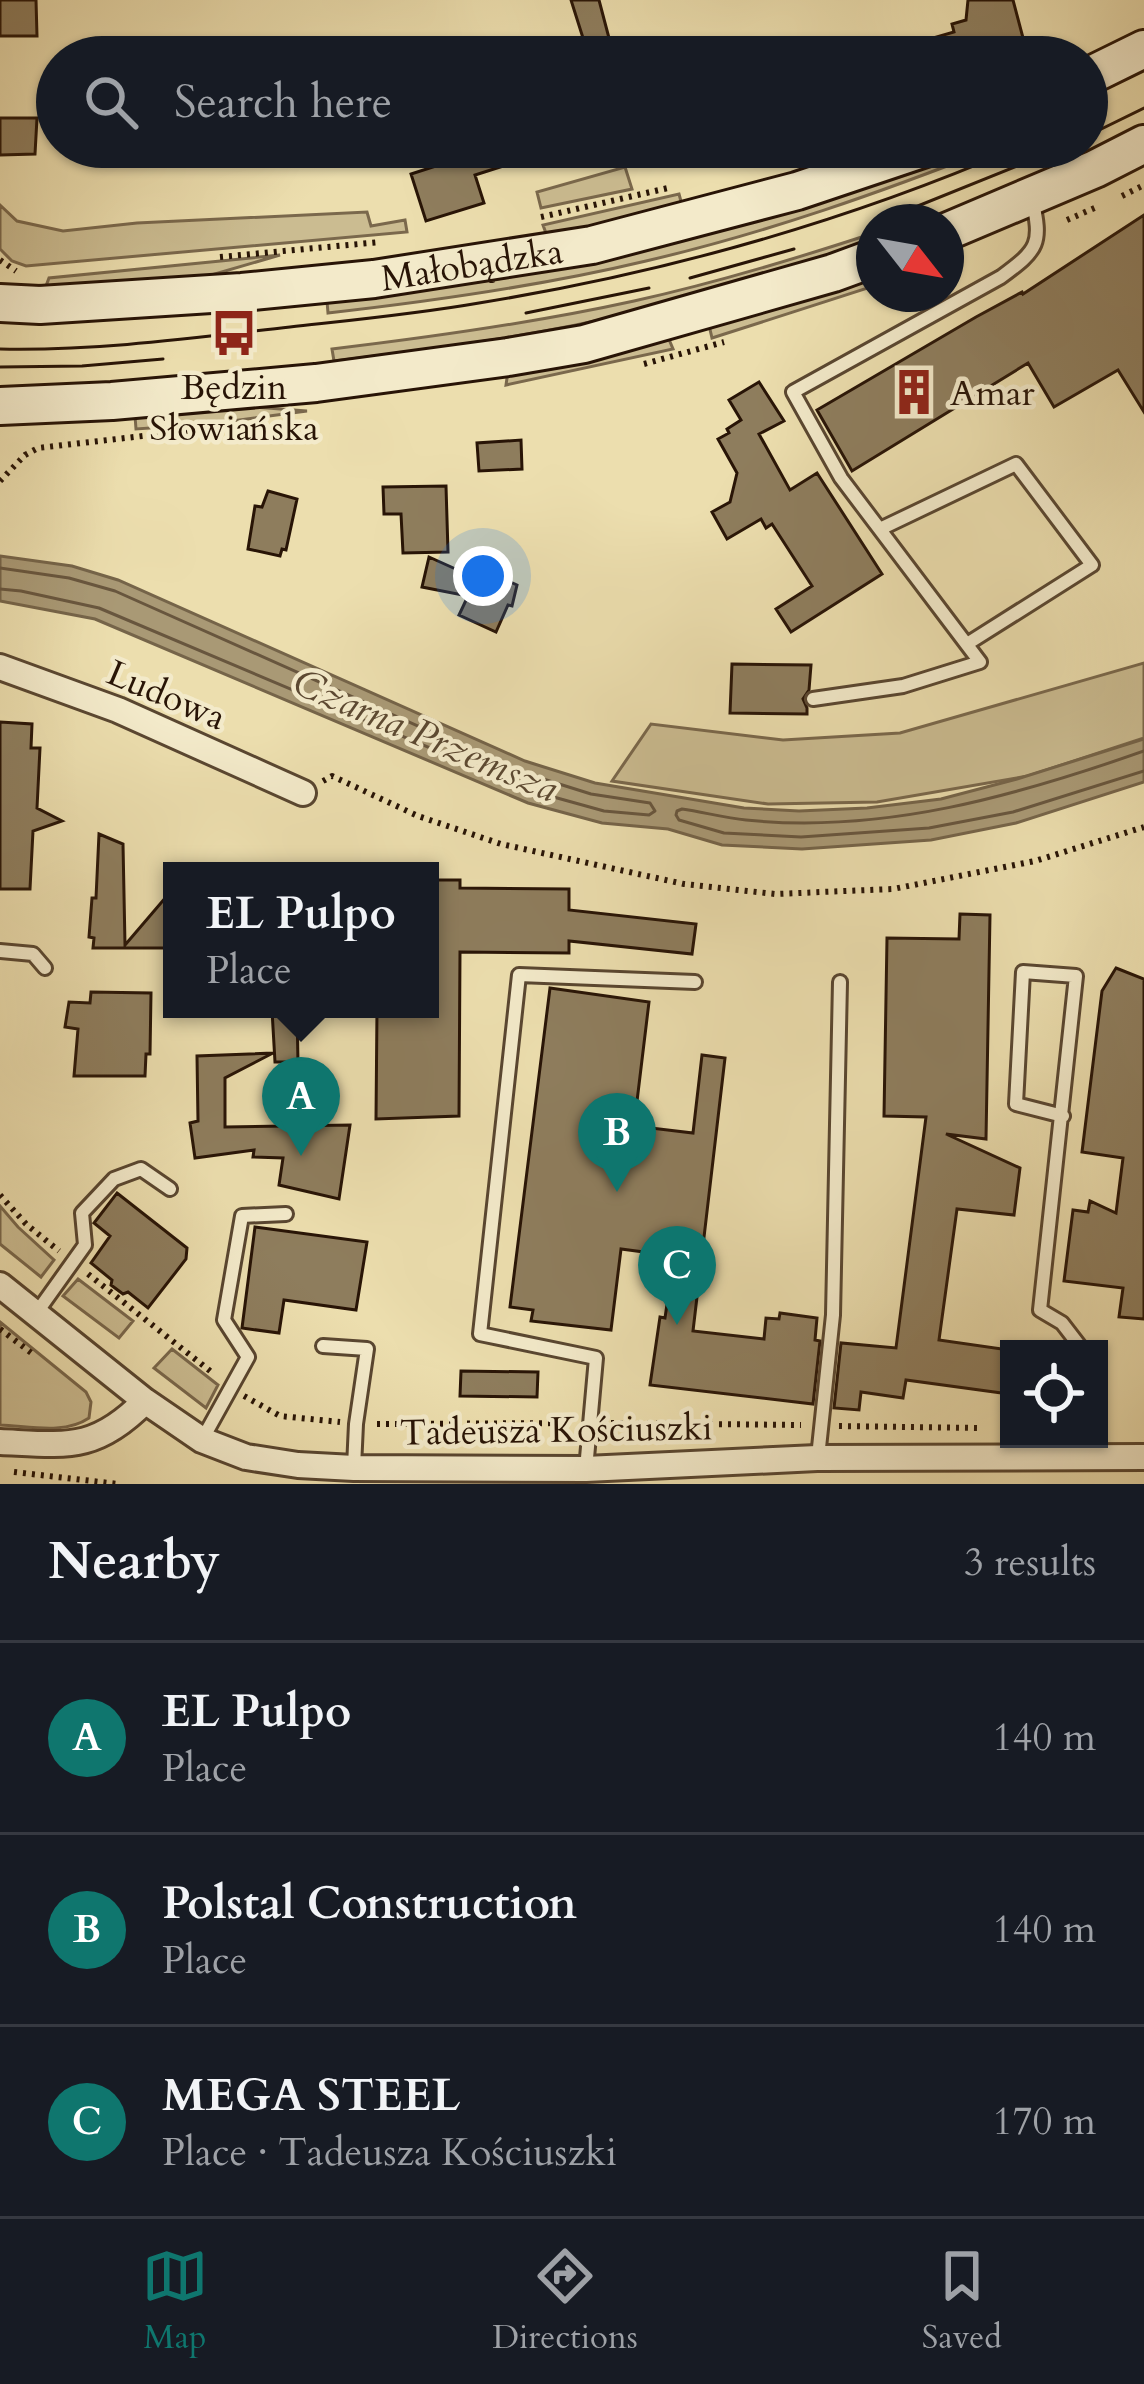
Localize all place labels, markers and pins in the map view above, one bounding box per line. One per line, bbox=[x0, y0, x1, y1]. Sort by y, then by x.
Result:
bus stop icon: Będzin Słowiańska bbox=[209, 308, 259, 358]
place label: Będzin Słowiańska bbox=[149, 363, 319, 453]
building icon: Amar bbox=[889, 367, 939, 417]
place label: Amar bbox=[950, 369, 1036, 418]
pin: A bbox=[262, 1057, 340, 1156]
pin: B bbox=[578, 1093, 656, 1192]
pin: C bbox=[638, 1226, 716, 1325]

